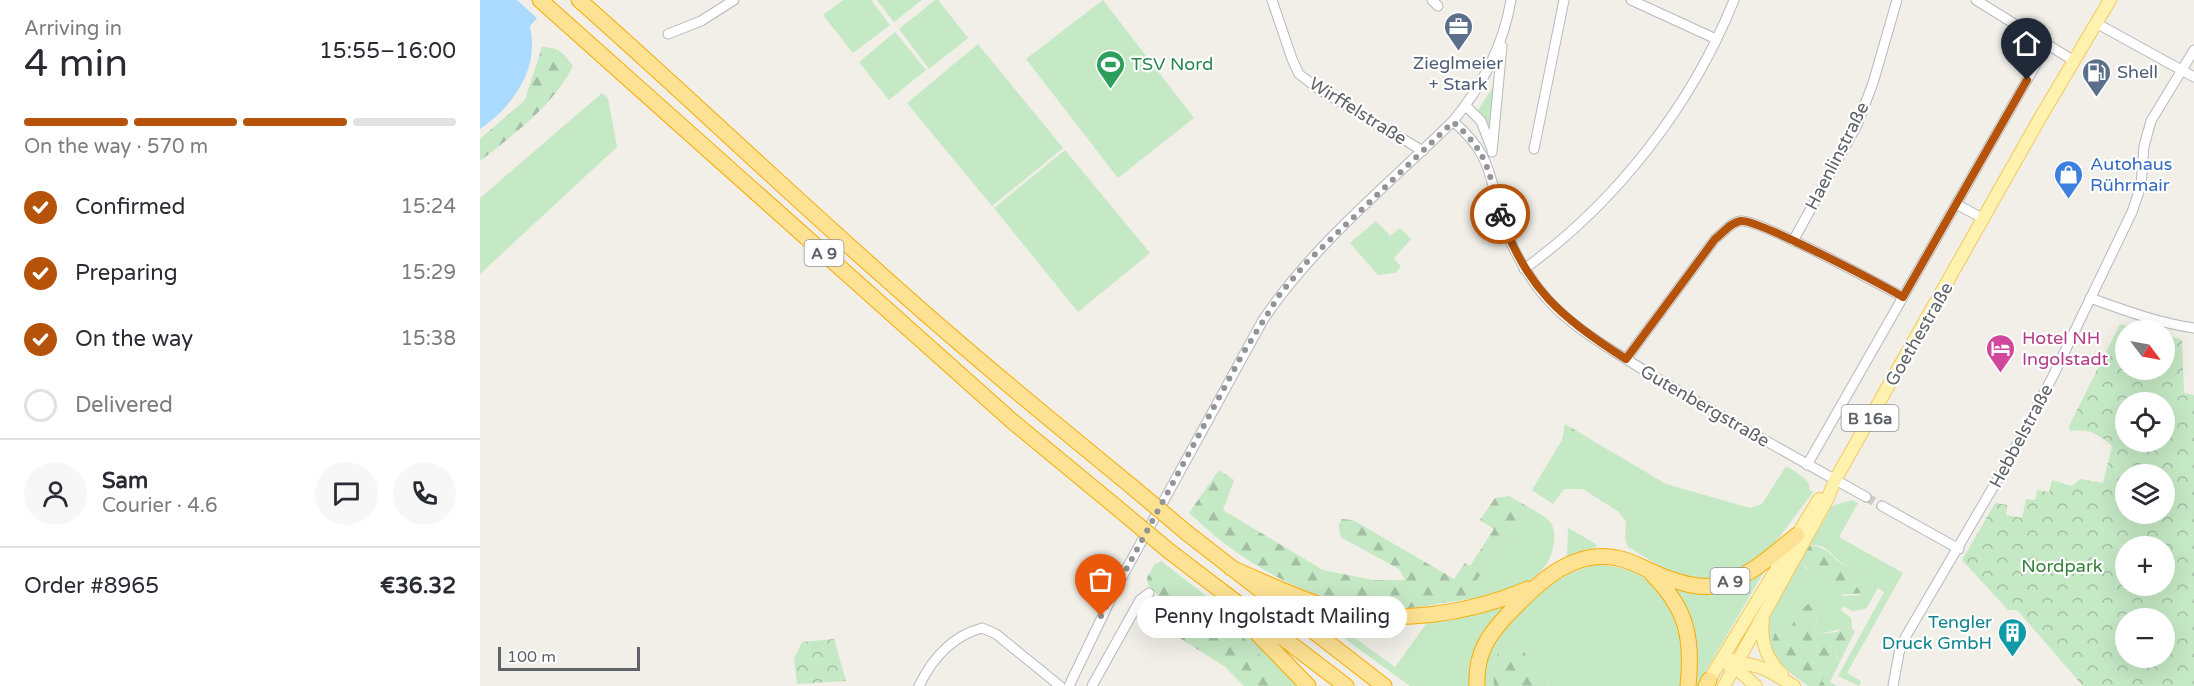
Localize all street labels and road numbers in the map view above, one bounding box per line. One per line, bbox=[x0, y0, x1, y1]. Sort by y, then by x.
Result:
street label: Wirffelstraße bbox=[1305, 72, 1411, 150]
street label: Haenlinstraße bbox=[1800, 98, 1874, 214]
road number: A 9 bbox=[804, 240, 844, 266]
street label: Goethestraße bbox=[1880, 278, 1958, 390]
street label: Gutenbergstraße bbox=[1636, 360, 1774, 452]
street label: Hebbelstraße bbox=[1984, 380, 2058, 492]
road number: B 16a bbox=[1842, 405, 1898, 431]
road number: A 9 bbox=[1710, 568, 1750, 594]

